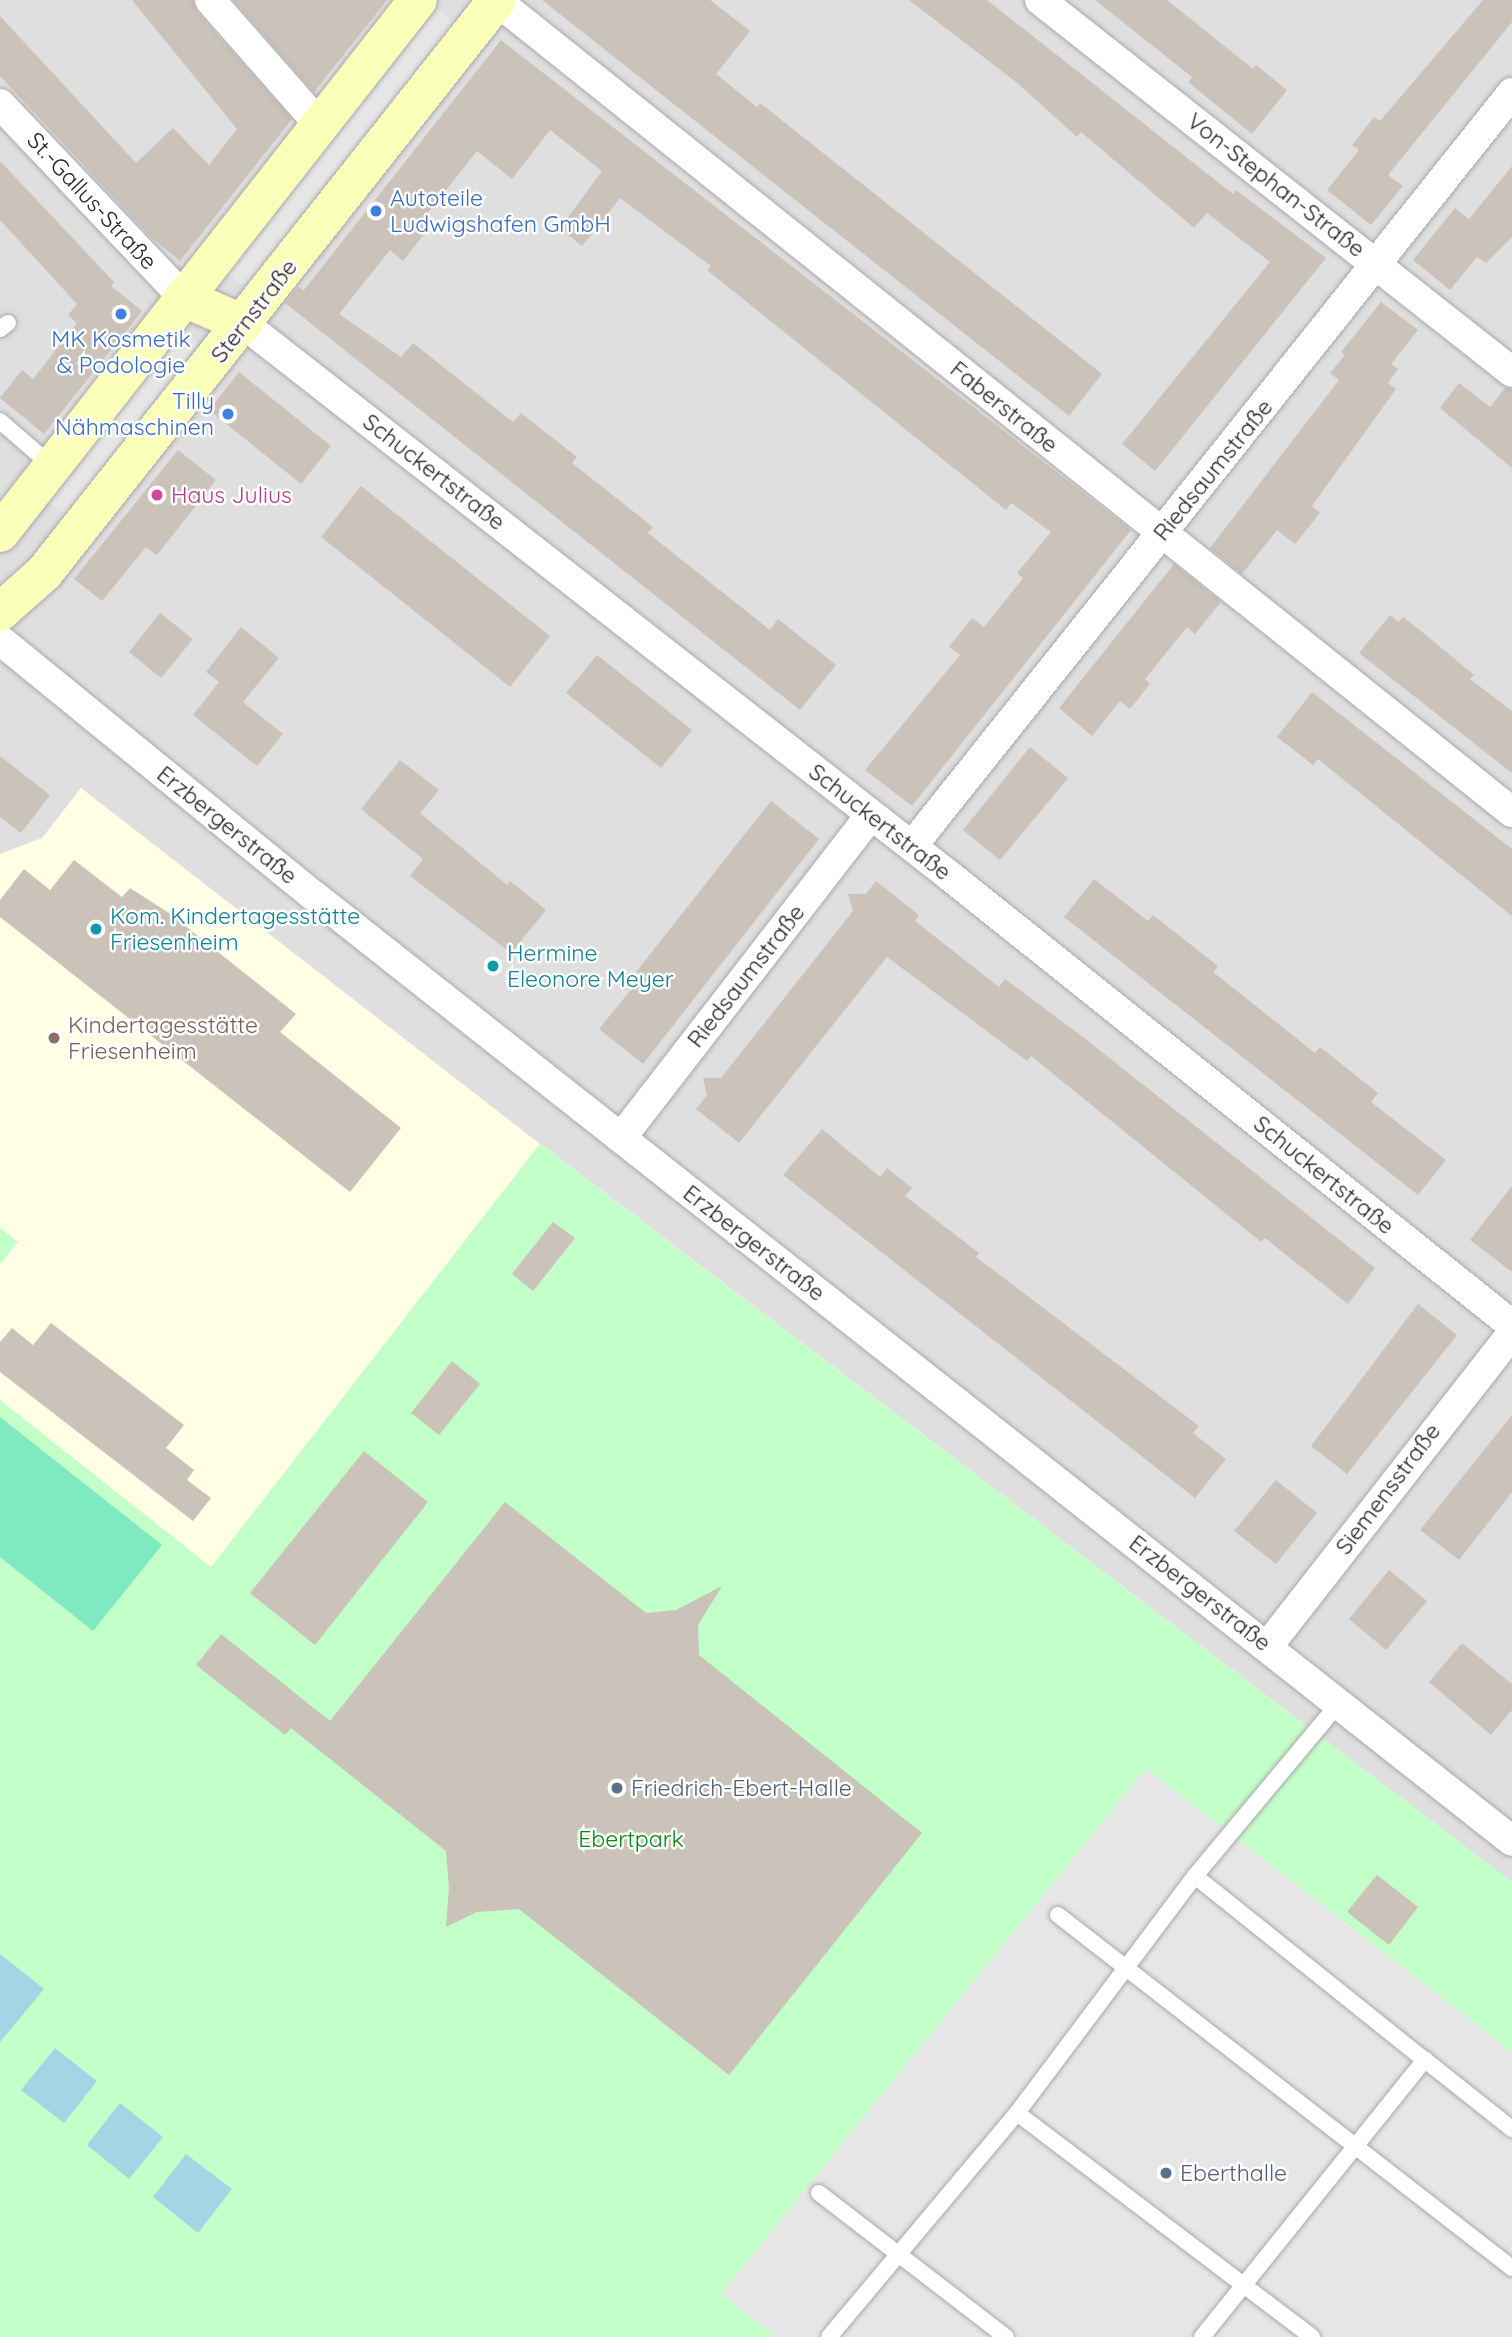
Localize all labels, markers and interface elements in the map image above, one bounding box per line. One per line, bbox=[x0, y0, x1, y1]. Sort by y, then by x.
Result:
street label: Von-Stephan-Straße bbox=[1182, 107, 1370, 263]
street label: St.-Gallus-Straße bbox=[21, 127, 163, 275]
place label: Autoteile Ludwigshafen GmbH bbox=[390, 184, 611, 238]
marker: Autoteile Ludwigshafen GmbH bbox=[368, 203, 384, 219]
street label: Sternstraße bbox=[205, 254, 303, 368]
marker: MK Kosmetik & Podologie bbox=[113, 306, 129, 322]
place label: MK Kosmetik & Podologie bbox=[51, 325, 191, 379]
street label: Faberstraße bbox=[945, 355, 1063, 459]
place label: Tilly Nähmaschinen bbox=[55, 387, 214, 441]
street label: Riedsaumstraße bbox=[1148, 394, 1278, 546]
marker: Tilly Nähmaschinen bbox=[220, 406, 236, 422]
street label: Schuckertstraße bbox=[357, 408, 511, 536]
place label: Haus Julius bbox=[171, 481, 292, 509]
marker: Haus Julius bbox=[149, 487, 165, 503]
street label: Schuckertstraße bbox=[803, 758, 957, 886]
street label: Erzbergerstraße bbox=[151, 760, 303, 890]
street label: Riedsaumstraße bbox=[682, 899, 810, 1053]
place label: Kom. Kindertagesstätte Friesenheim bbox=[110, 902, 360, 956]
marker: Kom. Kindertagesstätte Friesenheim bbox=[88, 921, 104, 937]
place label: Hermine Eleonore Meyer bbox=[507, 939, 674, 993]
marker: Hermine Eleonore Meyer bbox=[485, 958, 501, 974]
place label: Kindertagesstätte Friesenheim bbox=[68, 1011, 258, 1065]
marker: Kindertagesstätte Friesenheim bbox=[46, 1030, 62, 1046]
street label: Schuckertstraße bbox=[1248, 1110, 1400, 1240]
street label: Erzbergerstraße bbox=[678, 1179, 830, 1307]
street label: Siemensstraße bbox=[1330, 1418, 1446, 1560]
street label: Erzbergerstraße bbox=[1124, 1529, 1276, 1657]
place label: Friedrich-Ebert-Halle bbox=[631, 1774, 852, 1802]
marker: Friedrich-Ebert-Halle bbox=[609, 1780, 625, 1796]
park label: Ebertpark bbox=[578, 1825, 684, 1853]
place label: Eberthalle bbox=[1180, 2159, 1287, 2187]
marker: Eberthalle bbox=[1158, 2165, 1174, 2181]

